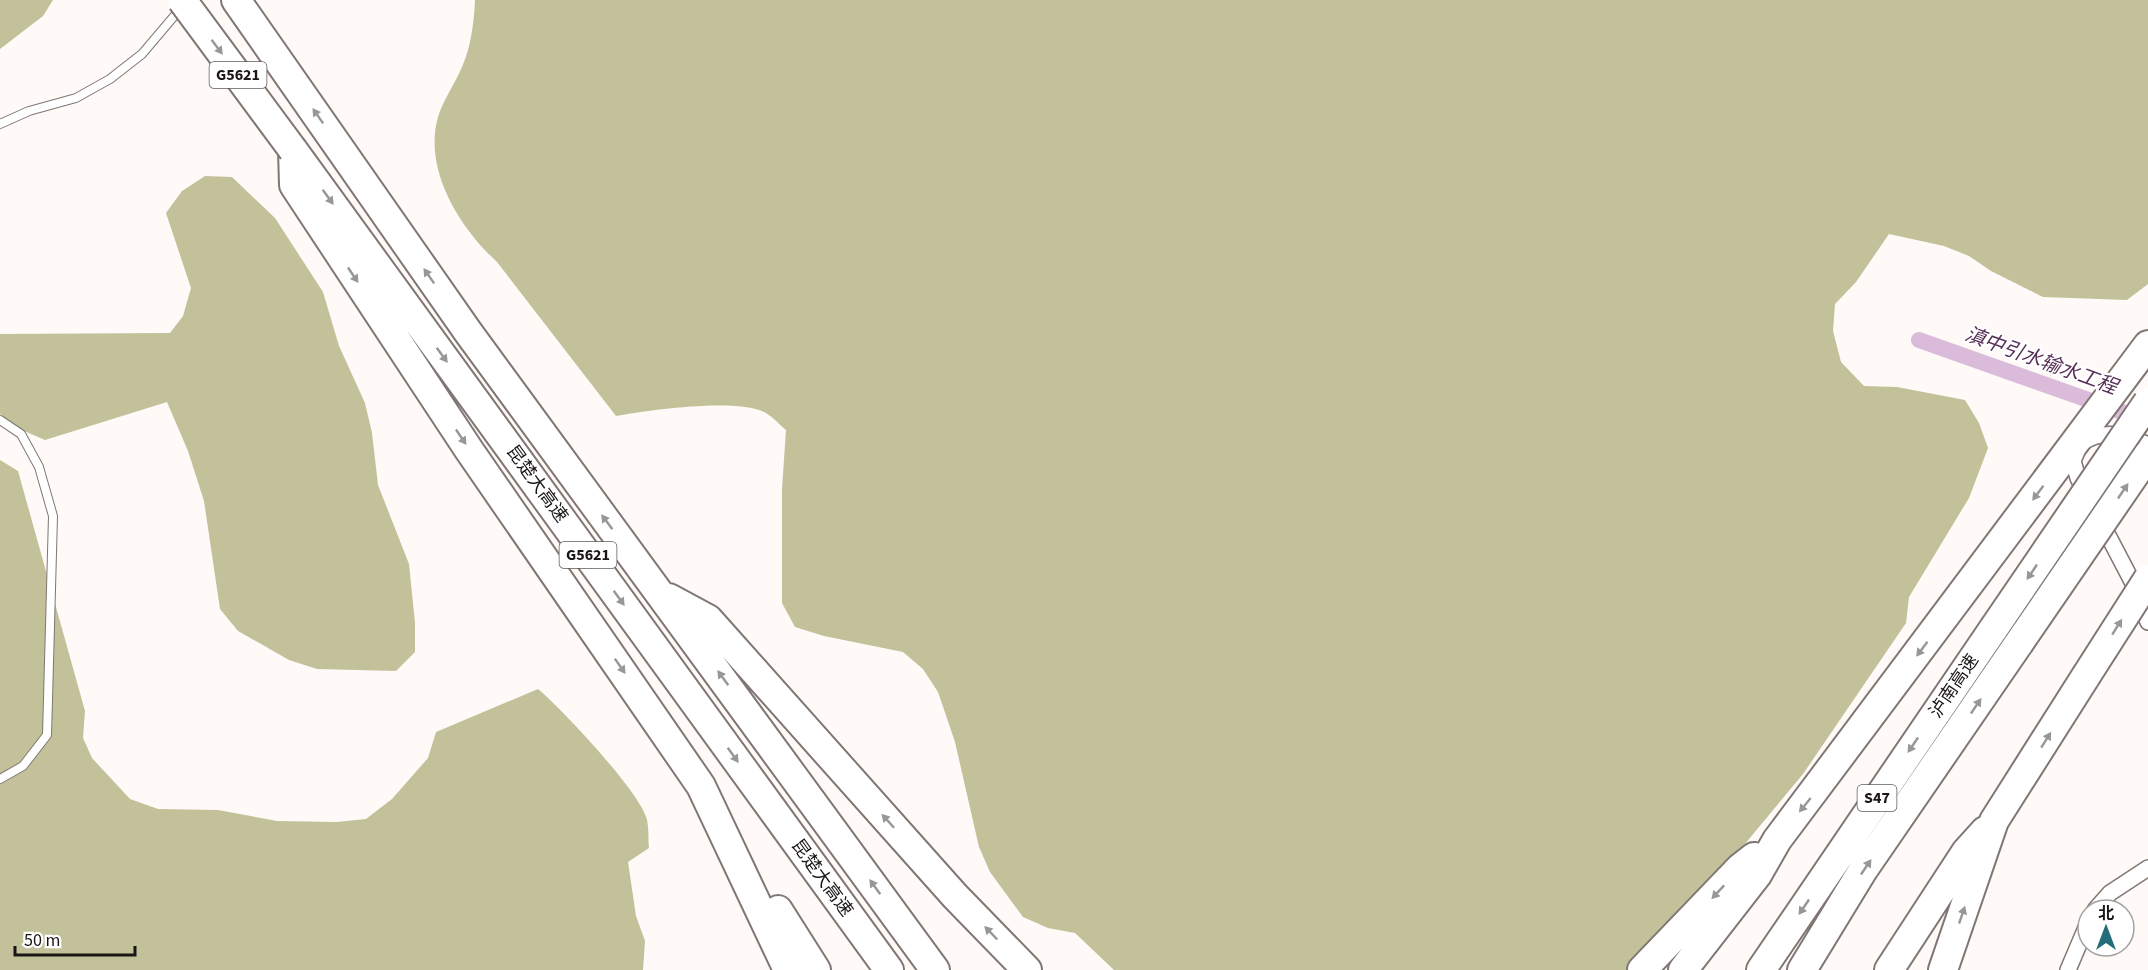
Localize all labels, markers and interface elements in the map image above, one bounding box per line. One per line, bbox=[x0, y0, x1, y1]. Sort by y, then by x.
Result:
one-way arrow bbox=[211, 39, 224, 55]
road number: G5621 bbox=[210, 62, 266, 88]
one-way arrow bbox=[313, 108, 324, 124]
one-way arrow bbox=[322, 189, 334, 205]
one-way arrow bbox=[347, 266, 359, 282]
one-way arrow bbox=[423, 269, 435, 285]
water label: 滇中引水输水工程 bbox=[1961, 320, 2124, 403]
one-way arrow bbox=[436, 347, 448, 362]
one-way arrow bbox=[455, 429, 466, 445]
street label: 昆楚大高速 bbox=[500, 440, 574, 528]
one-way arrow bbox=[2117, 483, 2128, 499]
one-way arrow bbox=[2032, 485, 2044, 501]
one-way arrow bbox=[602, 514, 614, 529]
road number: G5621 bbox=[560, 542, 616, 568]
one-way arrow bbox=[2026, 563, 2038, 579]
one-way arrow bbox=[613, 589, 625, 605]
one-way arrow bbox=[2112, 619, 2123, 635]
one-way arrow bbox=[1917, 641, 1929, 656]
street label: 泸南高速 bbox=[1924, 649, 1984, 723]
one-way arrow bbox=[614, 658, 626, 674]
one-way arrow bbox=[717, 671, 729, 687]
one-way arrow bbox=[1970, 698, 1982, 714]
one-way arrow bbox=[2040, 732, 2051, 748]
one-way arrow bbox=[1907, 737, 1919, 753]
one-way arrow bbox=[727, 748, 739, 763]
road number: S47 bbox=[1858, 785, 1896, 811]
one-way arrow bbox=[1799, 797, 1812, 813]
one-way arrow bbox=[881, 813, 895, 828]
street label: 昆楚大高速 bbox=[785, 834, 859, 922]
one-way arrow bbox=[1860, 859, 1872, 875]
one-way arrow bbox=[869, 879, 881, 895]
one-way arrow bbox=[1711, 884, 1725, 898]
one-way arrow bbox=[1798, 898, 1810, 914]
north arrow bbox=[2076, 898, 2136, 958]
text: 北 bbox=[2098, 903, 2114, 925]
one-way arrow bbox=[1958, 906, 1968, 924]
scale bar bbox=[15, 919, 135, 957]
one-way arrow bbox=[984, 925, 998, 940]
text: 50 m bbox=[24, 928, 60, 953]

